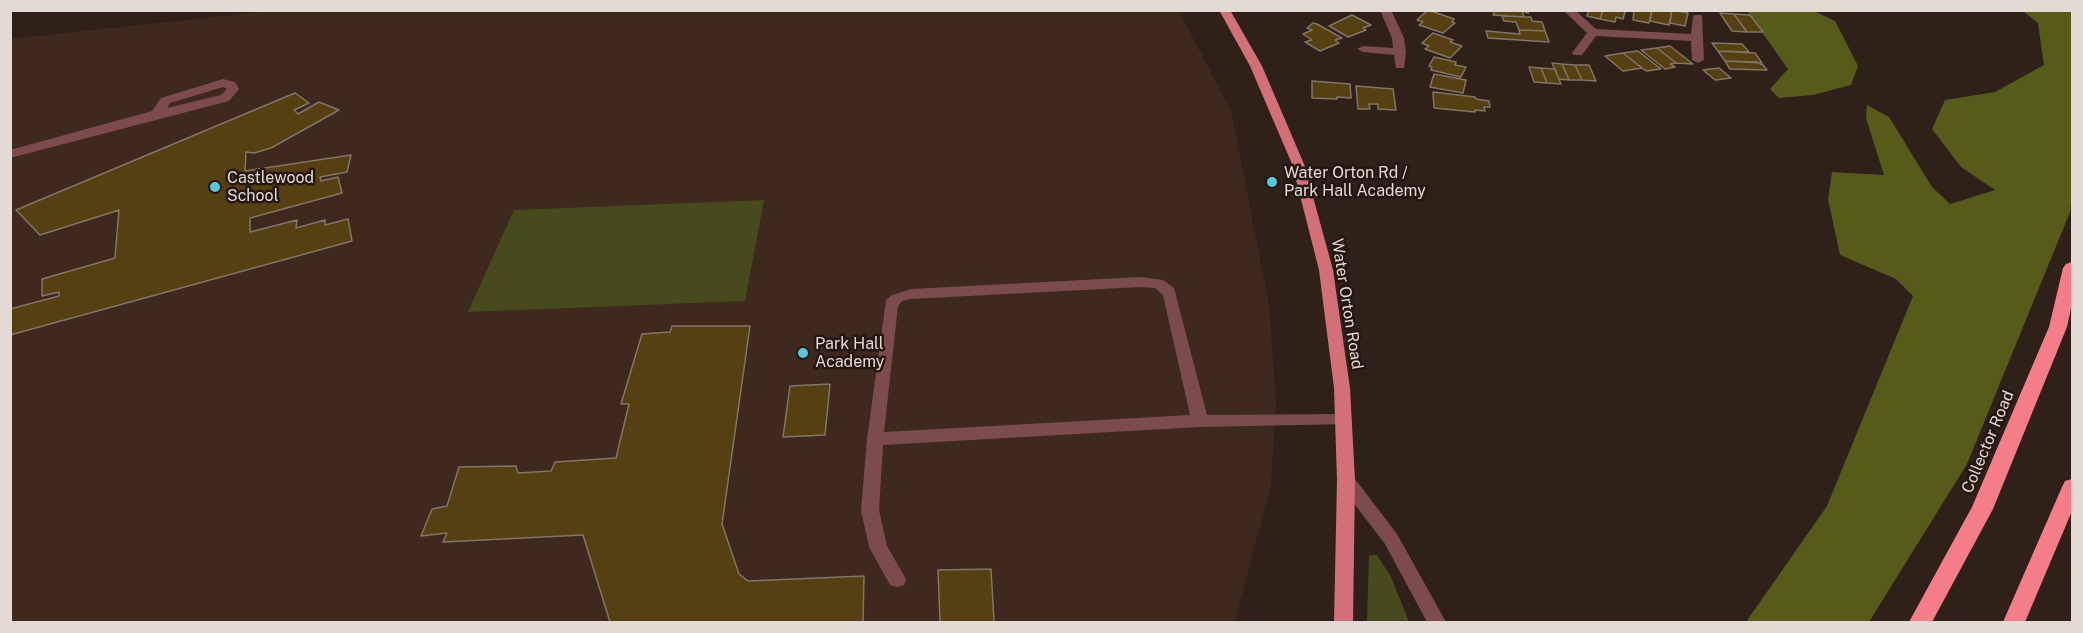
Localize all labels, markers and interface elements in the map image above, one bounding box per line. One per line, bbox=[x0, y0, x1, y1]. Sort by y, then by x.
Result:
place label: Water Orton Rd / Park Hall Academy bbox=[1284, 163, 1426, 201]
place label: Castlewood School bbox=[227, 168, 314, 206]
marker: Water Orton Rd / Park Hall Academy bbox=[1265, 175, 1279, 189]
marker: Castlewood School bbox=[208, 180, 222, 194]
street label: Water Orton Road bbox=[1327, 237, 1367, 371]
place label: Park Hall Academy bbox=[815, 334, 884, 372]
marker: Park Hall Academy bbox=[796, 346, 810, 360]
street label: Collector Road bbox=[1958, 388, 2018, 496]

